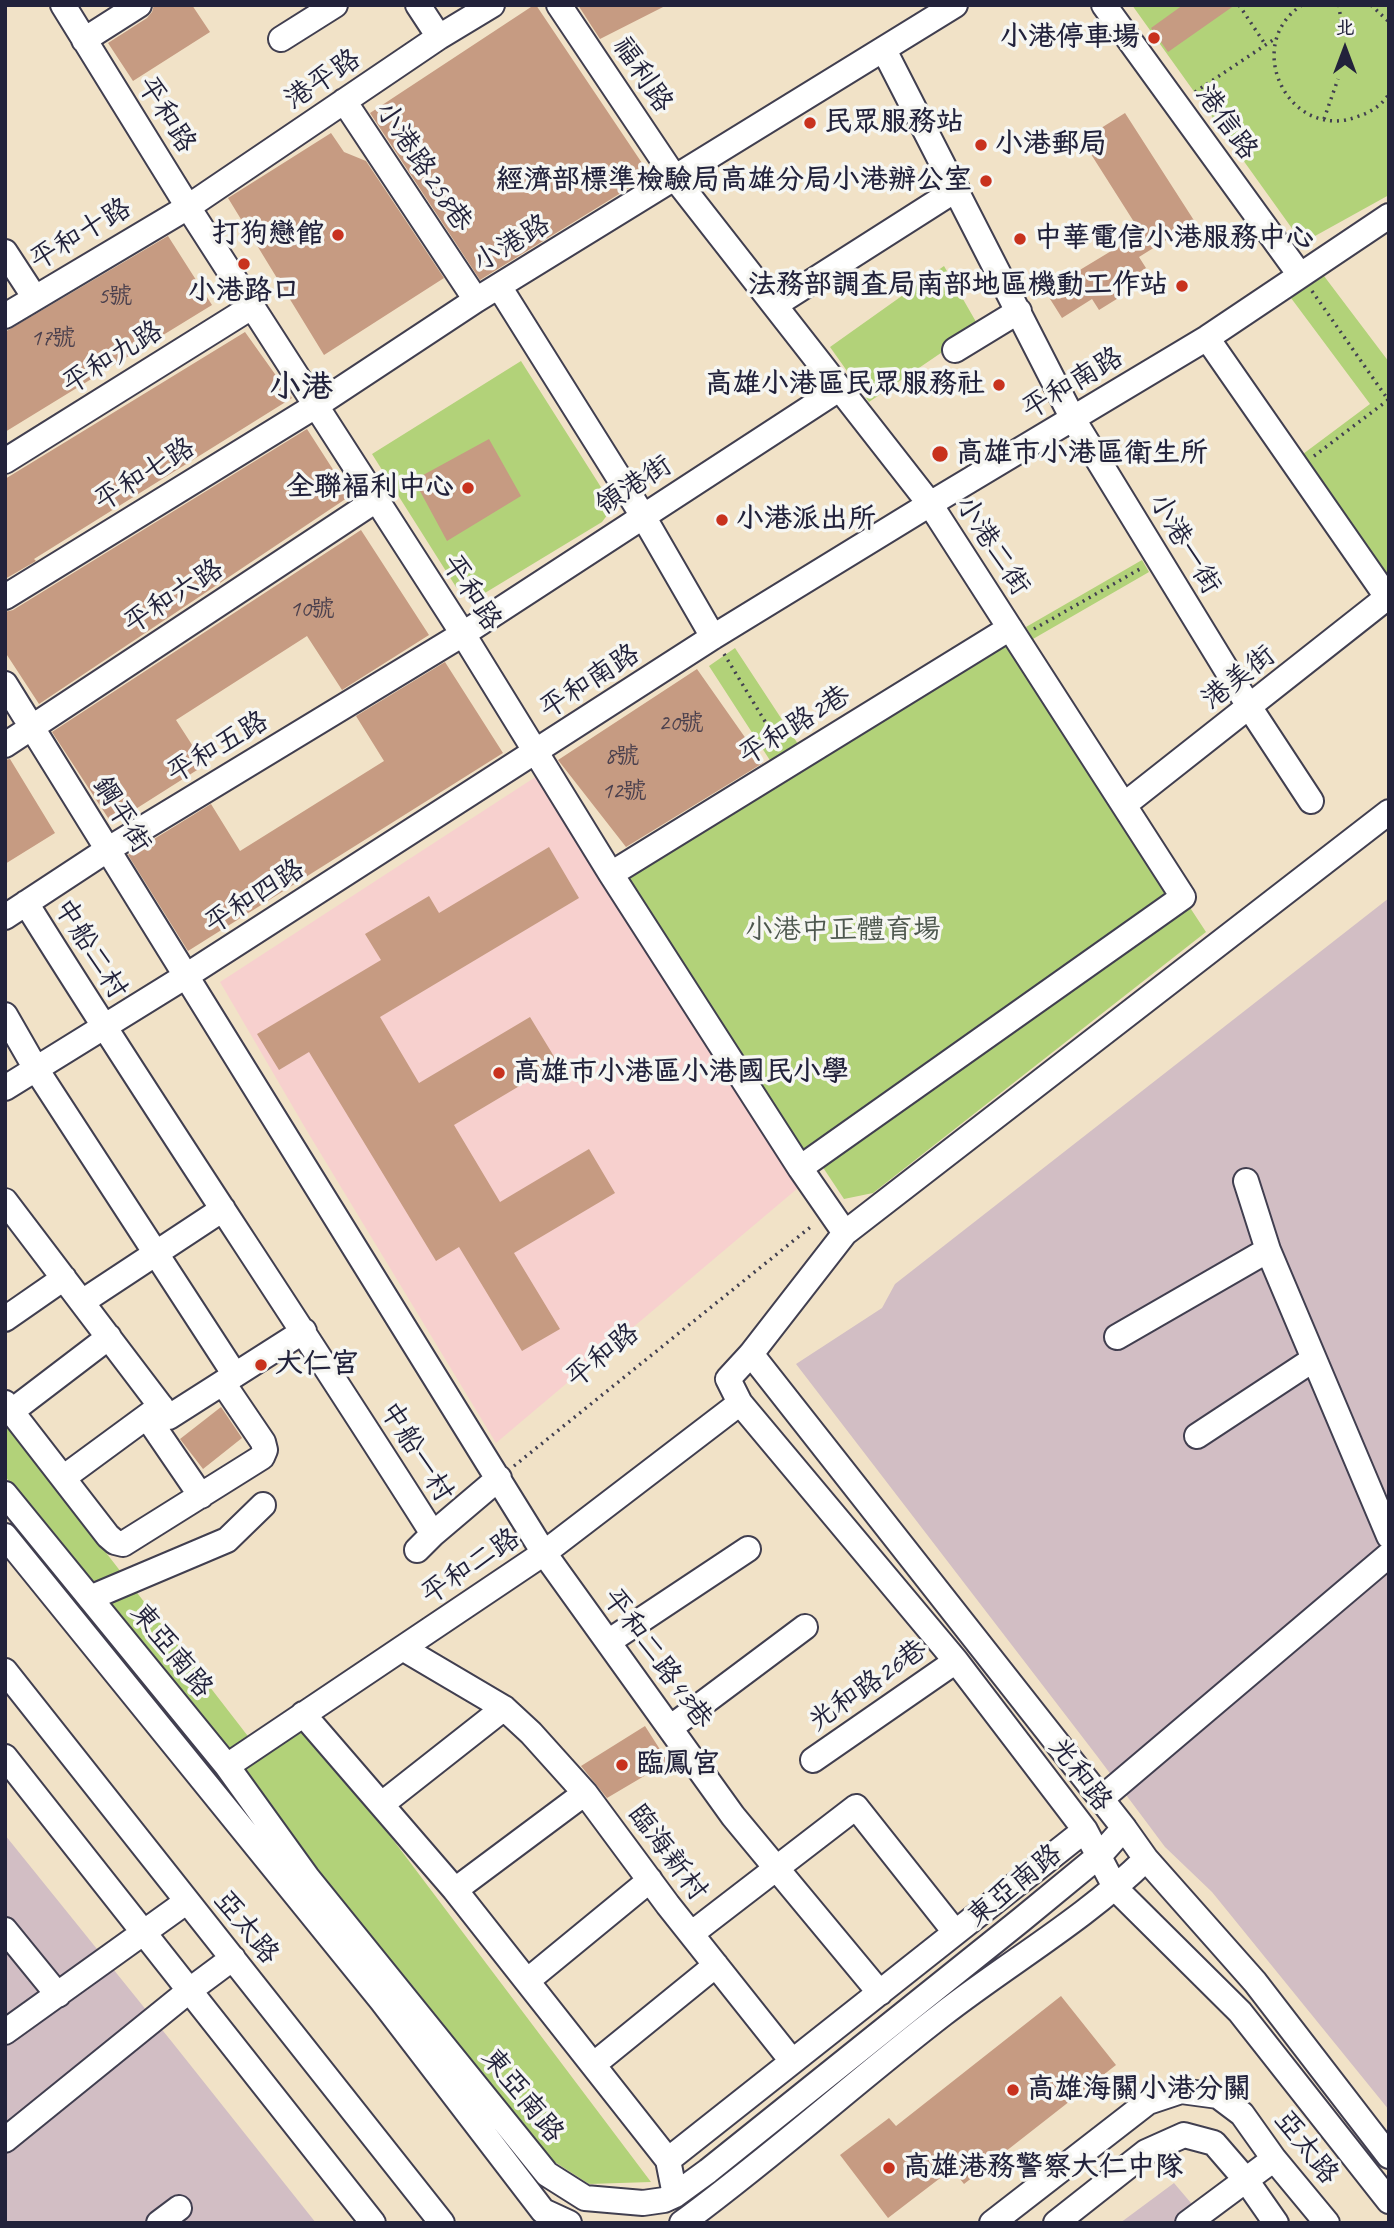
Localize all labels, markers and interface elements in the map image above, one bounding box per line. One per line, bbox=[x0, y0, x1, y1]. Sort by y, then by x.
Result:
north arrow bbox=[1310, 14, 1380, 84]
text: 北 bbox=[1335, 16, 1355, 40]
place label: 小港停車場 bbox=[1000, 21, 1140, 55]
marker: 小港停車場 bbox=[1146, 30, 1162, 46]
street label: 福利路 bbox=[605, 31, 679, 119]
street label: 港平路 bbox=[279, 43, 367, 117]
street label: 平和路 bbox=[129, 70, 203, 160]
street label: 港信路 bbox=[1188, 79, 1264, 167]
street label: 小港路258巷 bbox=[367, 96, 479, 238]
place label: 民眾服務站 bbox=[824, 106, 964, 140]
marker: 民眾服務站 bbox=[802, 115, 818, 131]
place label: 小港郵局 bbox=[995, 128, 1107, 162]
marker: 小港郵局 bbox=[973, 137, 989, 153]
place label: 經濟部標準檢驗局高雄分局小港辦公室 bbox=[496, 164, 972, 198]
marker: 經濟部標準檢驗局高雄分局小港辦公室 bbox=[978, 173, 994, 189]
street label: 平和十路 bbox=[24, 192, 138, 278]
street label: 小港路 bbox=[467, 208, 557, 280]
place label: 打狗戀館 bbox=[212, 218, 324, 252]
place label: 中華電信小港服務中心 bbox=[1034, 222, 1314, 256]
marker: 打狗戀館 bbox=[330, 227, 346, 243]
marker: 中華電信小港服務中心 bbox=[1012, 231, 1028, 247]
marker: 小港路口 bbox=[236, 256, 252, 272]
place label: 法務部調查局南部地區機動工作站 bbox=[748, 269, 1168, 303]
place label: 小港路口 bbox=[188, 275, 300, 309]
marker: 法務部調查局南部地區機動工作站 bbox=[1174, 278, 1190, 294]
house number: 5號 bbox=[98, 283, 132, 311]
street label: 平和九路 bbox=[57, 314, 169, 402]
house number: 17號 bbox=[30, 325, 76, 353]
street label: 平和南路 bbox=[1016, 341, 1130, 427]
place label: 高雄小港區民眾服務社 bbox=[705, 368, 985, 402]
district label: 小港 bbox=[269, 370, 333, 408]
marker: 高雄小港區民眾服務社 bbox=[991, 377, 1007, 393]
street label: 平和七路 bbox=[89, 431, 201, 519]
place label: 高雄市小港區衛生所 bbox=[956, 437, 1208, 471]
marker: 高雄市小港區衛生所 bbox=[930, 444, 950, 464]
street label: 領港街 bbox=[590, 449, 678, 523]
place label: 全聯褔利中心 bbox=[286, 471, 454, 505]
marker: 全聯褔利中心 bbox=[460, 480, 476, 496]
street label: 小港一街 bbox=[1141, 487, 1227, 601]
street label: 小港二街 bbox=[947, 490, 1037, 602]
place label: 小港派出所 bbox=[736, 503, 876, 537]
marker: 小港派出所 bbox=[714, 512, 730, 528]
street label: 平和路 bbox=[434, 549, 508, 637]
street label: 平和六路 bbox=[118, 552, 230, 642]
house number: 10號 bbox=[289, 596, 335, 624]
street label: 平和南路 bbox=[534, 637, 646, 727]
street label: 港美街 bbox=[1196, 639, 1282, 717]
street label: 平和路2巷 bbox=[733, 679, 857, 773]
street label: 平和五路 bbox=[161, 705, 275, 791]
house number: 20號 bbox=[658, 710, 704, 738]
house number: 8號 bbox=[605, 743, 639, 771]
street label: 鋼平街 bbox=[84, 770, 158, 860]
house number: 12號 bbox=[601, 778, 647, 806]
street label: 平和四路 bbox=[199, 852, 311, 942]
street label: 中船二村 bbox=[46, 893, 134, 1005]
park label: 小港中正體育場 bbox=[745, 914, 941, 948]
place label: 高雄市小港區小港國民小學 bbox=[513, 1056, 849, 1090]
marker: 高雄市小港區小港國民小學 bbox=[491, 1065, 507, 1081]
street label: 平和路 bbox=[560, 1317, 646, 1395]
place label: 大仁宮 bbox=[275, 1348, 359, 1382]
marker: 大仁宮 bbox=[253, 1357, 269, 1373]
street label: 中船一村 bbox=[372, 1396, 460, 1508]
street label: 平和二路 bbox=[415, 1522, 527, 1612]
street label: 平和二路43巷 bbox=[595, 1582, 719, 1736]
street label: 東亞南路 bbox=[123, 1597, 219, 1705]
street label: 光和路26巷 bbox=[802, 1633, 934, 1739]
street label: 光和路 bbox=[1041, 1731, 1119, 1819]
place label: 臨鳳宮 bbox=[636, 1748, 720, 1782]
marker: 臨鳳宮 bbox=[614, 1757, 630, 1773]
street label: 臨海新村 bbox=[620, 1798, 714, 1908]
street label: 東亞南路 bbox=[961, 1838, 1069, 1934]
street label: 亞太路 bbox=[207, 1885, 285, 1971]
street label: 東亞南路 bbox=[474, 2042, 570, 2150]
place label: 高雄海關小港分關 bbox=[1027, 2073, 1251, 2107]
marker: 高雄海關小港分關 bbox=[1005, 2082, 1021, 2098]
street label: 亞太路 bbox=[1267, 2105, 1345, 2191]
place label: 高雄港務警察大仁中隊 bbox=[903, 2151, 1183, 2185]
marker: 高雄港務警察大仁中隊 bbox=[881, 2160, 897, 2176]

